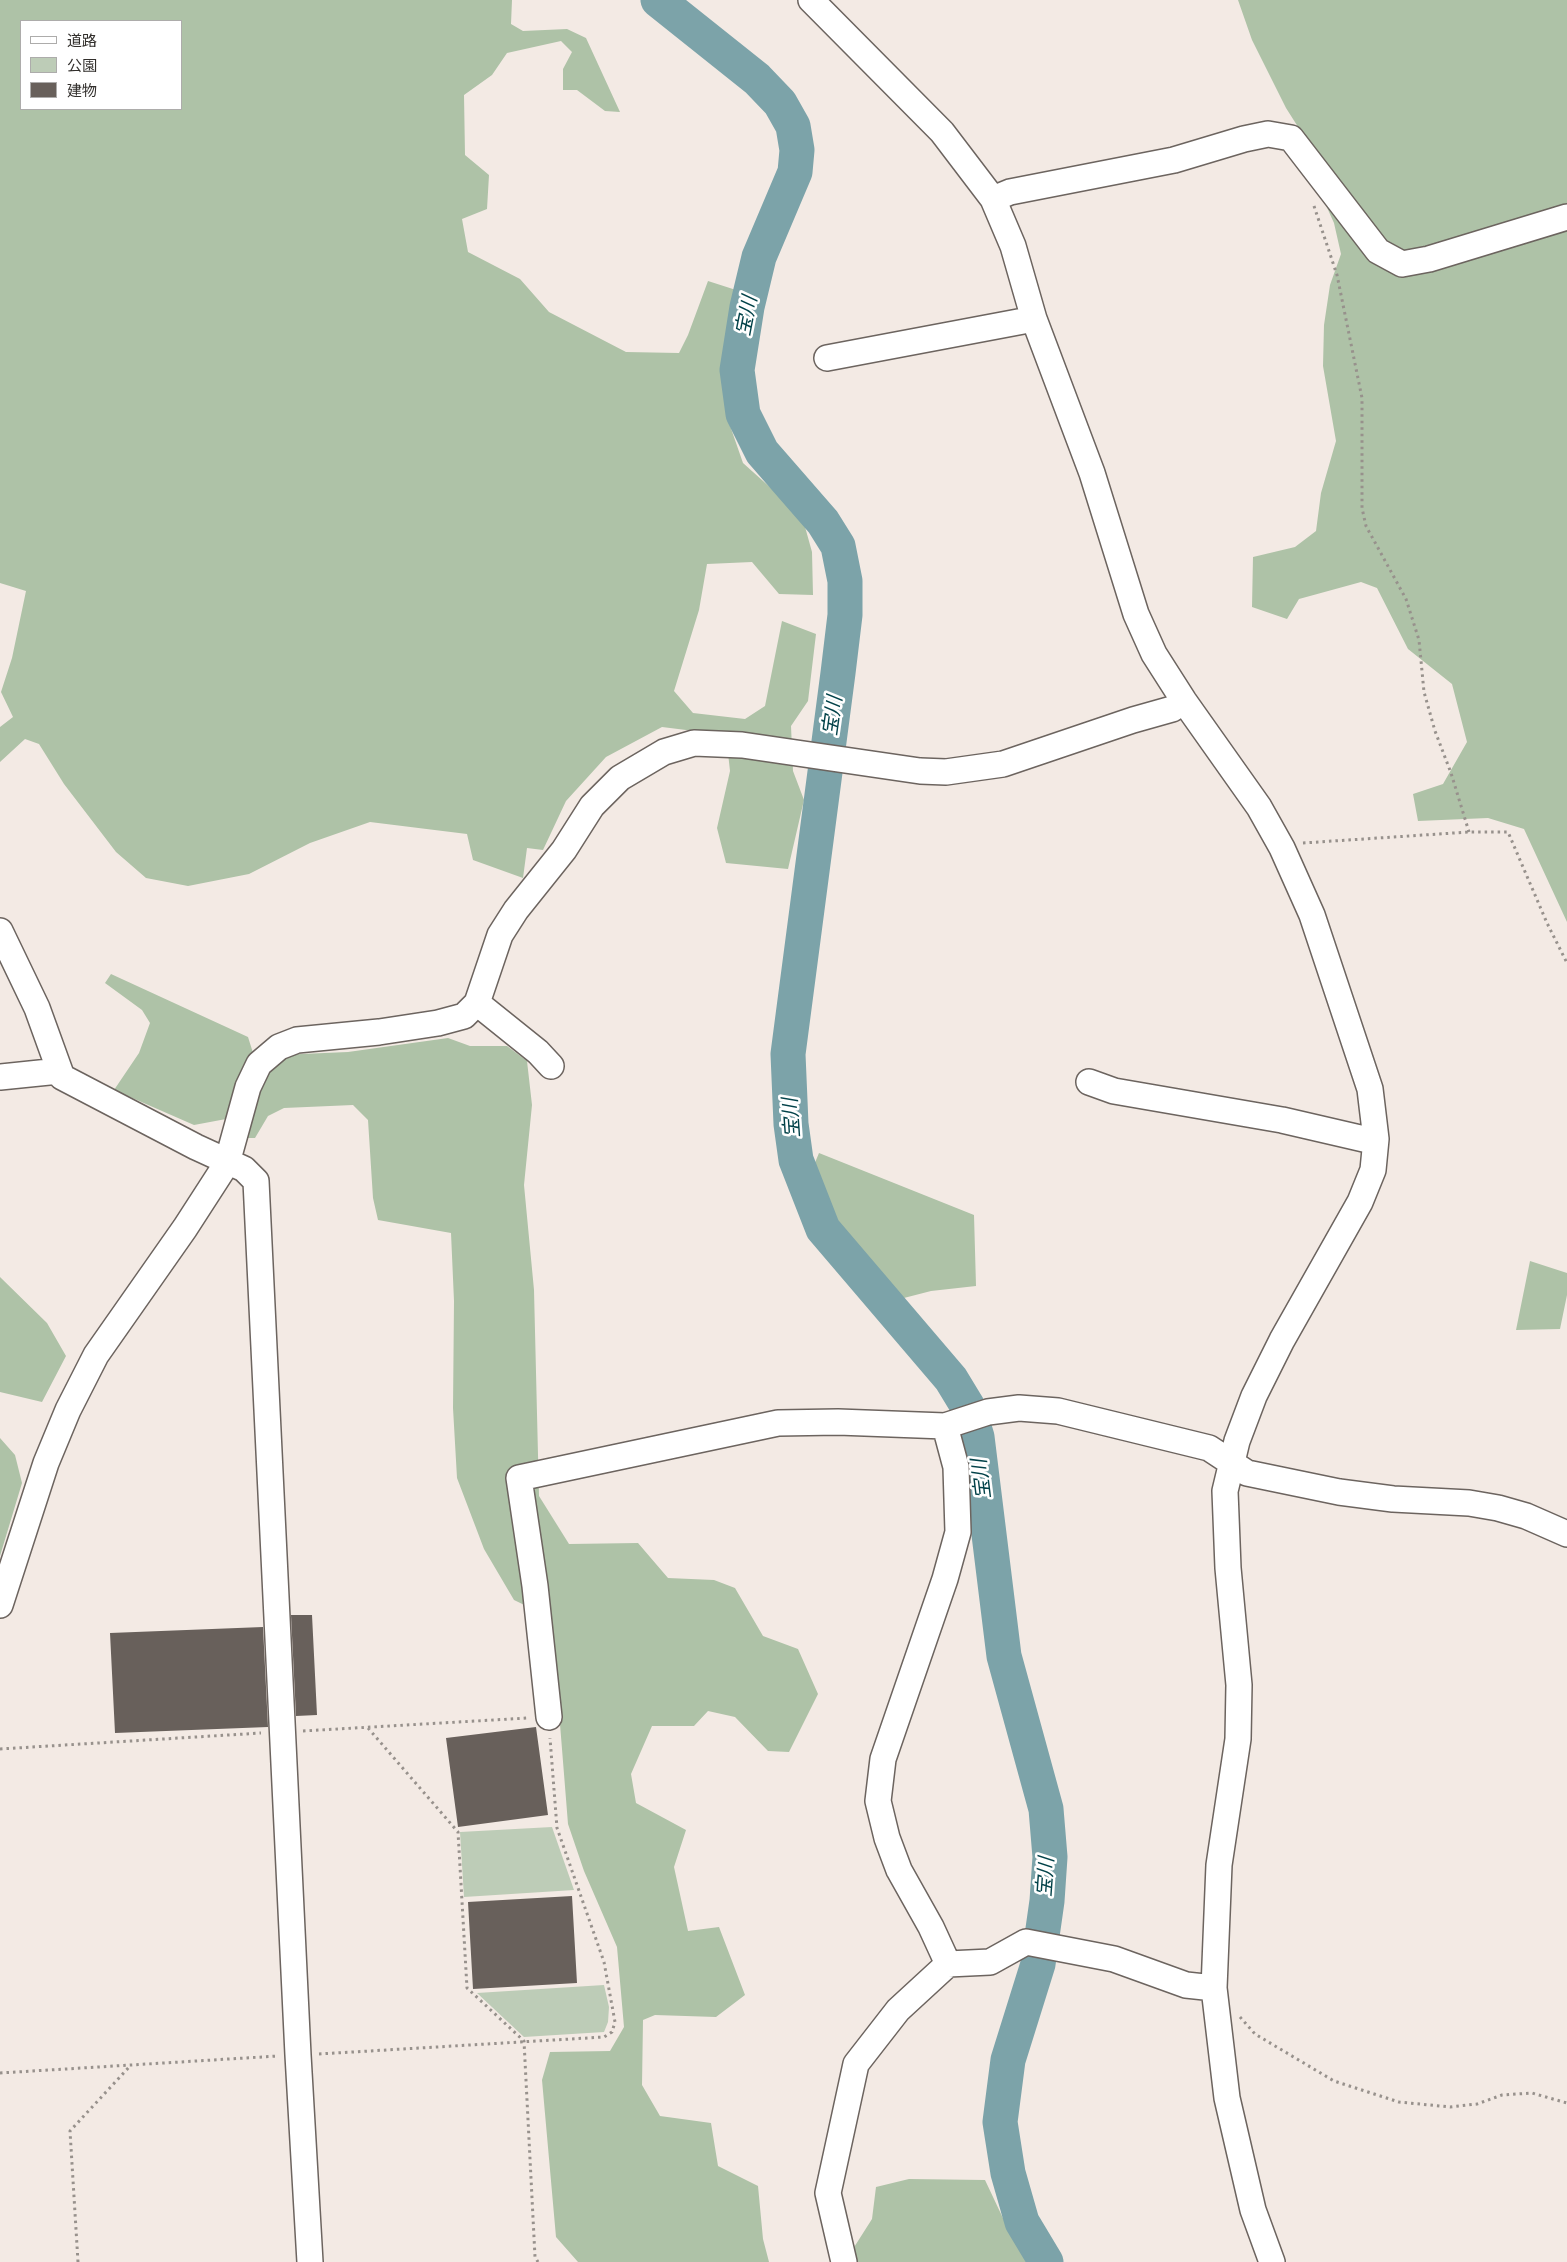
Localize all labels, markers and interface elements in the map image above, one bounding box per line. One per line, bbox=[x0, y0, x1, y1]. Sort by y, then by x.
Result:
legend bbox=[20, 20, 182, 110]
text: 道路 bbox=[67, 32, 97, 50]
text: 公園 bbox=[67, 57, 97, 75]
text: 建物 bbox=[67, 82, 97, 100]
water label: 宝川 bbox=[731, 294, 763, 338]
water label: 宝川 bbox=[818, 695, 848, 737]
water label: 宝川 bbox=[779, 1097, 805, 1139]
water label: 宝川 bbox=[968, 1458, 996, 1500]
water label: 宝川 bbox=[1033, 1856, 1059, 1898]

